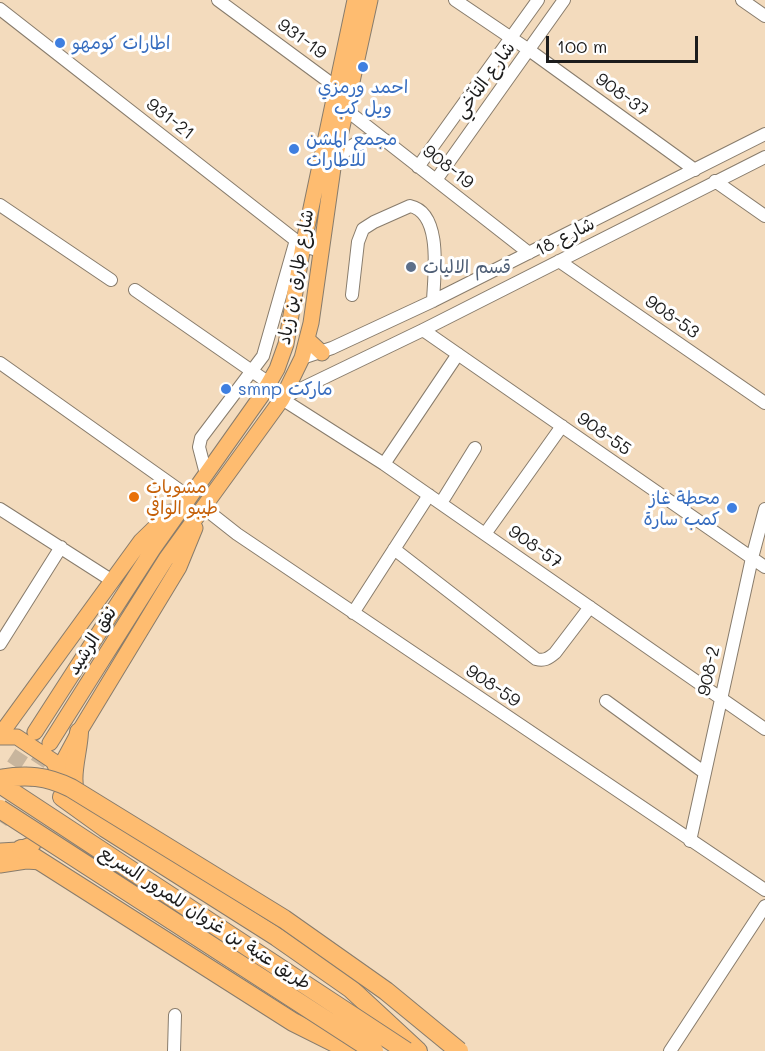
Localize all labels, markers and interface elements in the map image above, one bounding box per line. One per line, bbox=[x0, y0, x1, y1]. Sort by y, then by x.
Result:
street label: 931-19 bbox=[273, 14, 331, 64]
scale bar bbox=[549, 24, 700, 62]
place label: اطارات كومهو bbox=[72, 32, 170, 54]
text: 100 m bbox=[557, 34, 607, 58]
marker: اطارات كومهو bbox=[53, 36, 67, 50]
street label: شارع التآخي bbox=[450, 38, 520, 122]
marker: احمد ورمزي ويل كب bbox=[356, 60, 370, 74]
street label: 908-37 bbox=[591, 68, 653, 122]
place label: احمد ورمزي ويل كب bbox=[318, 76, 408, 118]
street label: 931-21 bbox=[142, 94, 198, 144]
place label: مجمع المشن للاطارات bbox=[306, 128, 397, 170]
street label: 908-19 bbox=[418, 140, 478, 194]
marker: مجمع المشن للاطارات bbox=[287, 142, 301, 156]
street label: شارع طارق بن زياد bbox=[273, 208, 319, 346]
street label: شارع 18 bbox=[532, 213, 598, 261]
place label: قسم الاليات bbox=[423, 256, 511, 278]
marker: قسم الاليات bbox=[404, 260, 418, 274]
street label: 908-53 bbox=[641, 291, 703, 343]
place label: smnp ماركت bbox=[238, 378, 333, 400]
marker: smnp ماركت bbox=[219, 382, 233, 396]
street label: 908-55 bbox=[573, 408, 635, 460]
place label: مشويات طيبو الوافي bbox=[146, 476, 218, 518]
place label: محطة غاز كمب سارة bbox=[644, 487, 720, 530]
marker: مشويات طيبو الوافي bbox=[127, 490, 141, 504]
marker: محطة غاز كمب سارة bbox=[725, 501, 739, 515]
street label: 908-57 bbox=[504, 521, 566, 573]
street label: نفق الرشيد bbox=[63, 603, 121, 679]
street label: 908-2 bbox=[693, 644, 725, 698]
street label: 908-59 bbox=[462, 660, 524, 712]
street label: طريق عتبة بن غزوان للمرور السريع bbox=[95, 841, 315, 995]

